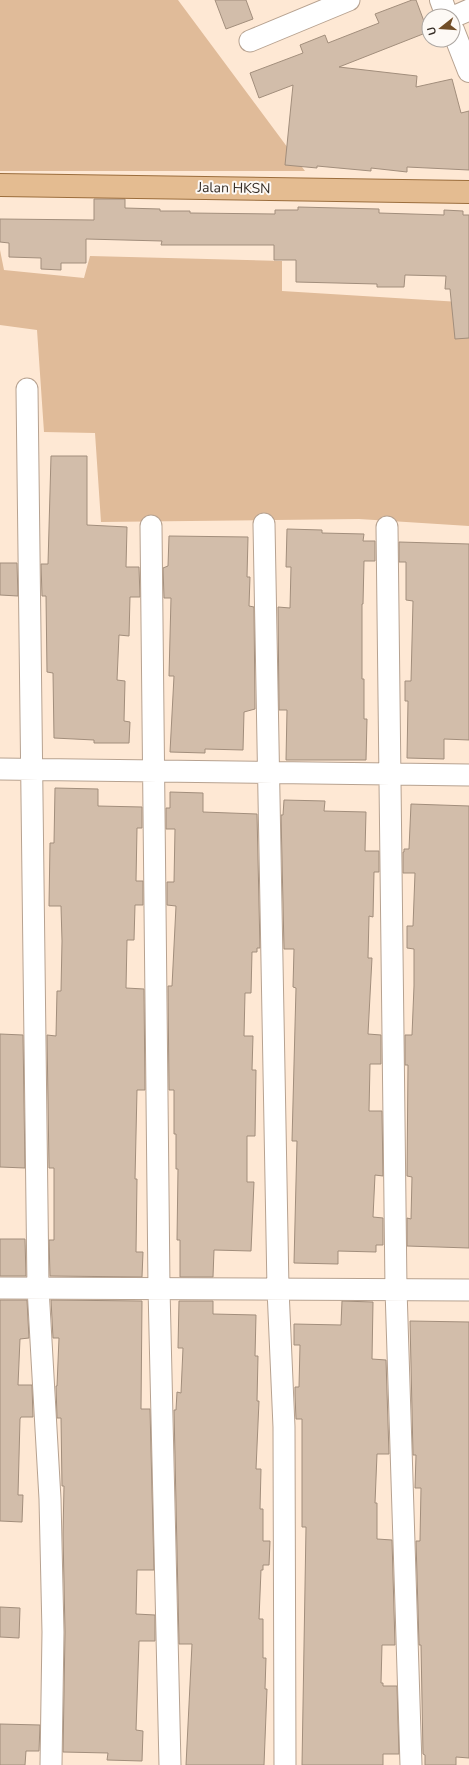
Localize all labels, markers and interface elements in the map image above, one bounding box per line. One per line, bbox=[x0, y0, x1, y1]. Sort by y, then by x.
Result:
north arrow bbox=[421, 8, 461, 48]
text: U bbox=[424, 25, 440, 37]
street label: Jalan HKSN bbox=[196, 178, 271, 198]

